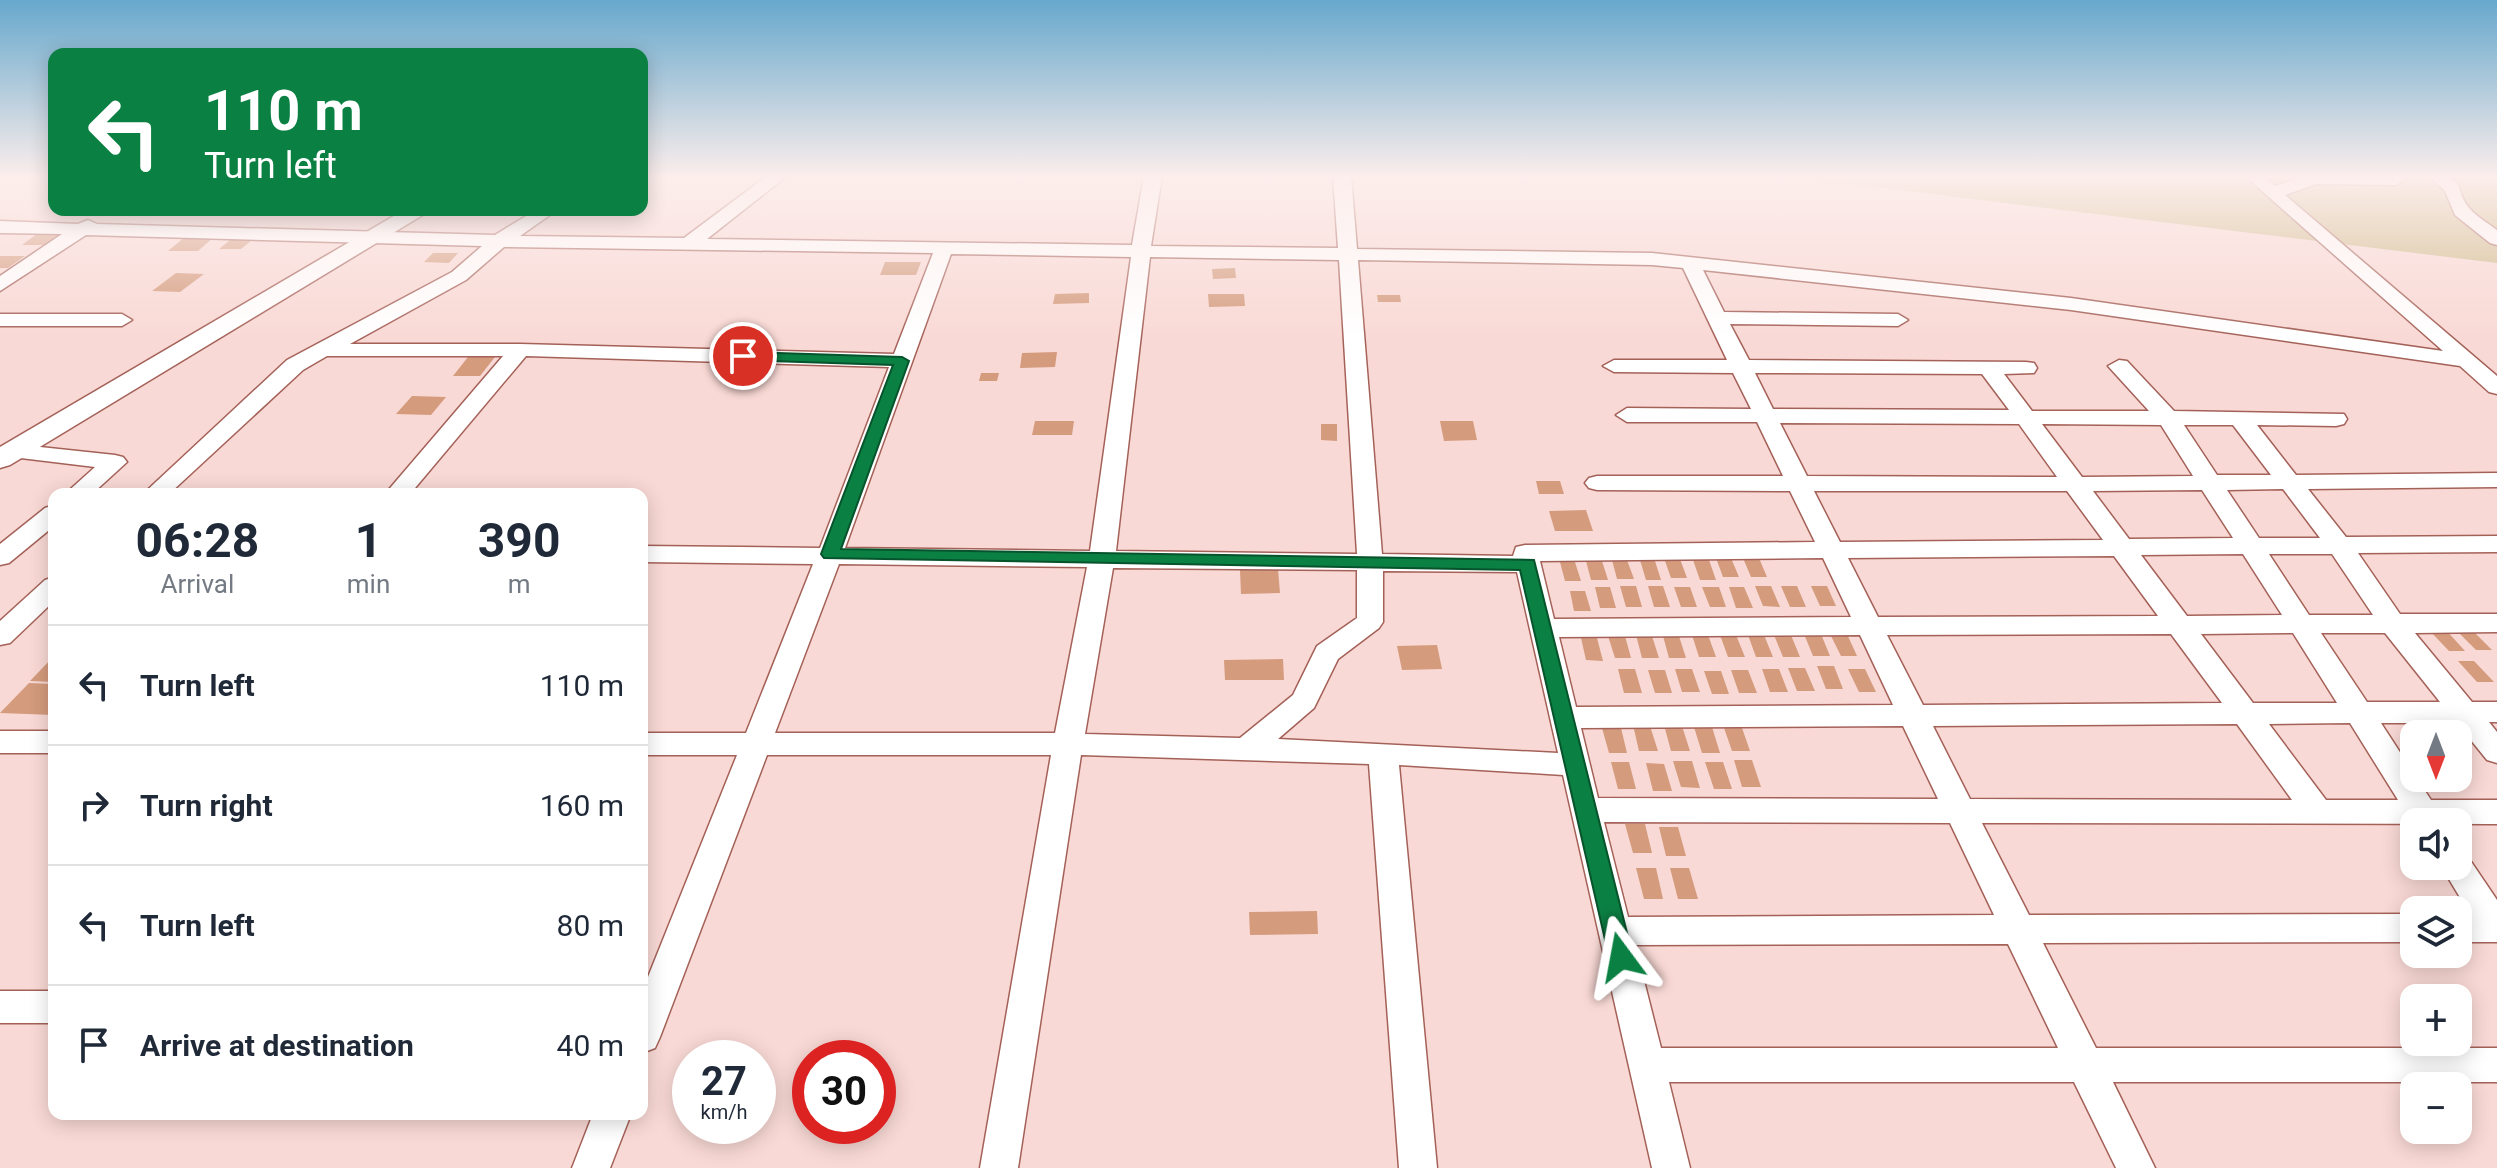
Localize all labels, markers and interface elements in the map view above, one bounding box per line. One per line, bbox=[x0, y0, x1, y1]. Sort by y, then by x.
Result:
text: 110 m bbox=[204, 78, 363, 144]
icon: left bbox=[72, 80, 176, 184]
text: Turn left bbox=[204, 145, 337, 187]
pin bbox=[709, 322, 777, 390]
icon: arrive bbox=[721, 334, 765, 378]
text: 06:28 bbox=[136, 512, 259, 569]
text: 1 bbox=[355, 512, 382, 569]
text: 390 bbox=[478, 512, 560, 569]
text: Arrival bbox=[161, 569, 234, 599]
text: min bbox=[347, 569, 390, 599]
text: m bbox=[508, 569, 531, 599]
icon: left bbox=[72, 663, 116, 707]
text: Turn left bbox=[140, 668, 255, 703]
text: 110 m bbox=[540, 668, 624, 703]
north arrow bbox=[2400, 720, 2472, 792]
map controls bbox=[2400, 720, 2472, 1144]
icon: right bbox=[72, 783, 116, 827]
text: Turn right bbox=[140, 788, 273, 823]
text: 160 m bbox=[540, 788, 624, 823]
button: sound bbox=[2400, 808, 2472, 880]
button: layers bbox=[2400, 896, 2472, 968]
icon: left bbox=[72, 903, 116, 947]
text: Turn left bbox=[140, 908, 255, 943]
text: 80 m bbox=[557, 908, 624, 943]
position arrow bbox=[1579, 915, 1663, 999]
button: + bbox=[2400, 984, 2472, 1056]
icon: arrive bbox=[72, 1023, 116, 1067]
text: Arrive at destination bbox=[140, 1028, 414, 1063]
text: 40 m bbox=[557, 1028, 624, 1063]
speed limit sign: 30 bbox=[792, 1040, 896, 1144]
text: 27 bbox=[701, 1058, 747, 1105]
button: − bbox=[2400, 1072, 2472, 1144]
text: km/h bbox=[701, 1100, 747, 1124]

